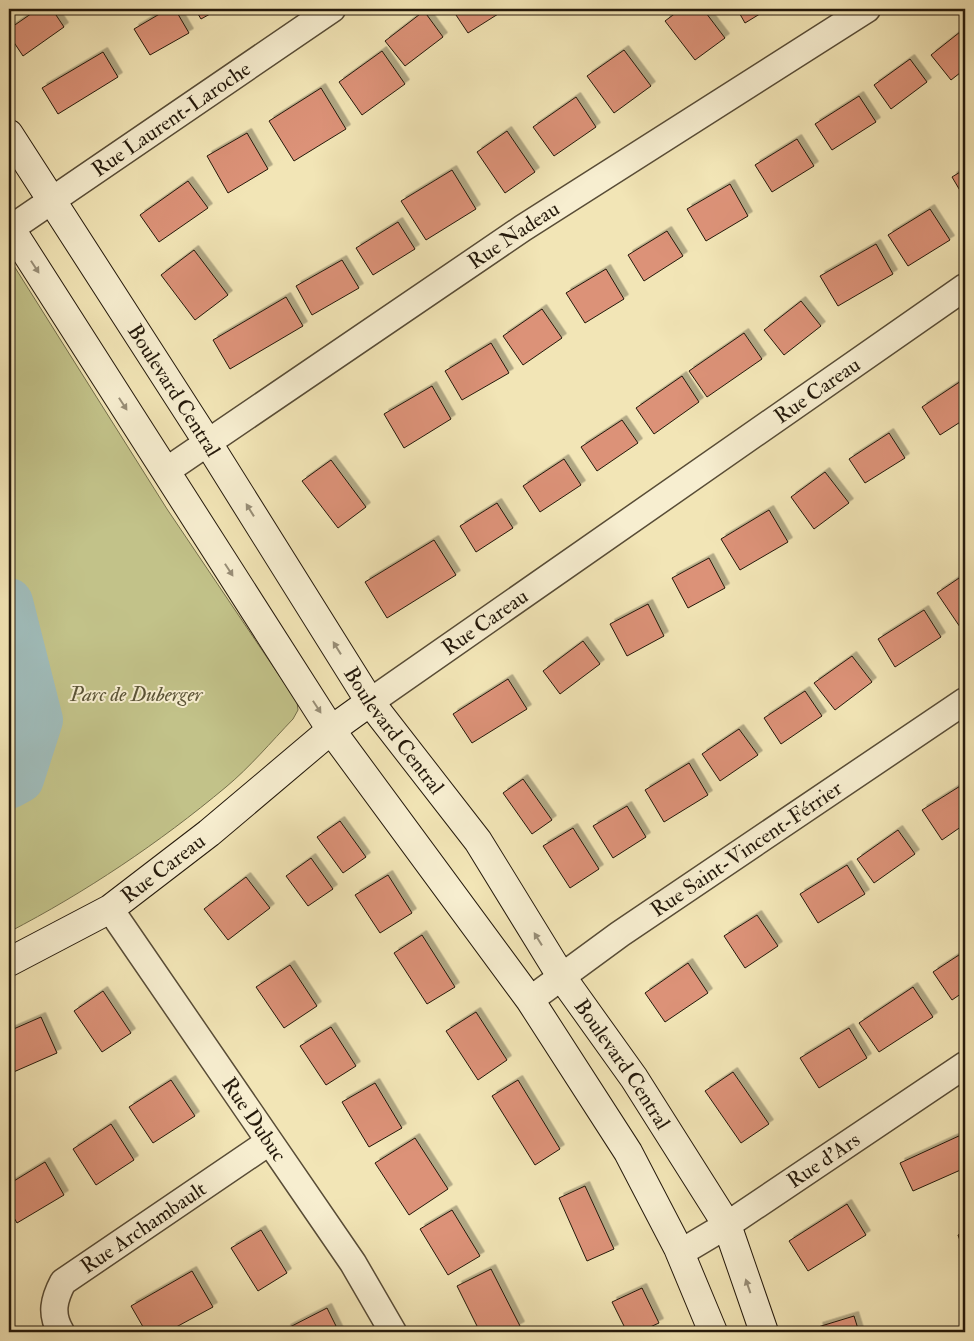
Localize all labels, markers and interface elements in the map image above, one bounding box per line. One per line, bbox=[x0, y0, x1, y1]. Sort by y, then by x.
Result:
street label: Rue Laurent-Laroche bbox=[86, 55, 256, 183]
street label: Rue Nadeau bbox=[462, 195, 564, 275]
one-way arrow bbox=[31, 261, 40, 274]
street label: Boulevard Central bbox=[122, 319, 227, 462]
street label: Rue Careau bbox=[769, 351, 865, 430]
one-way arrow bbox=[118, 397, 128, 411]
one-way arrow bbox=[246, 503, 255, 516]
one-way arrow bbox=[225, 564, 234, 577]
street label: Rue Careau bbox=[437, 582, 533, 661]
one-way arrow bbox=[332, 641, 341, 654]
street label: Boulevard Central bbox=[338, 662, 450, 800]
park label: Parc de Duberger bbox=[69, 681, 203, 708]
one-way arrow bbox=[312, 701, 322, 714]
street label: Rue Saint-Vincent-Férrier bbox=[645, 774, 847, 923]
street label: Rue Careau bbox=[116, 827, 211, 909]
one-way arrow bbox=[534, 933, 543, 946]
street label: Boulevard Central bbox=[568, 994, 677, 1135]
street label: Rue Dubuc bbox=[216, 1072, 293, 1167]
street label: Rue d'Ars bbox=[782, 1126, 865, 1194]
street label: Rue Archambault bbox=[75, 1175, 212, 1280]
one-way arrow bbox=[744, 1278, 752, 1293]

